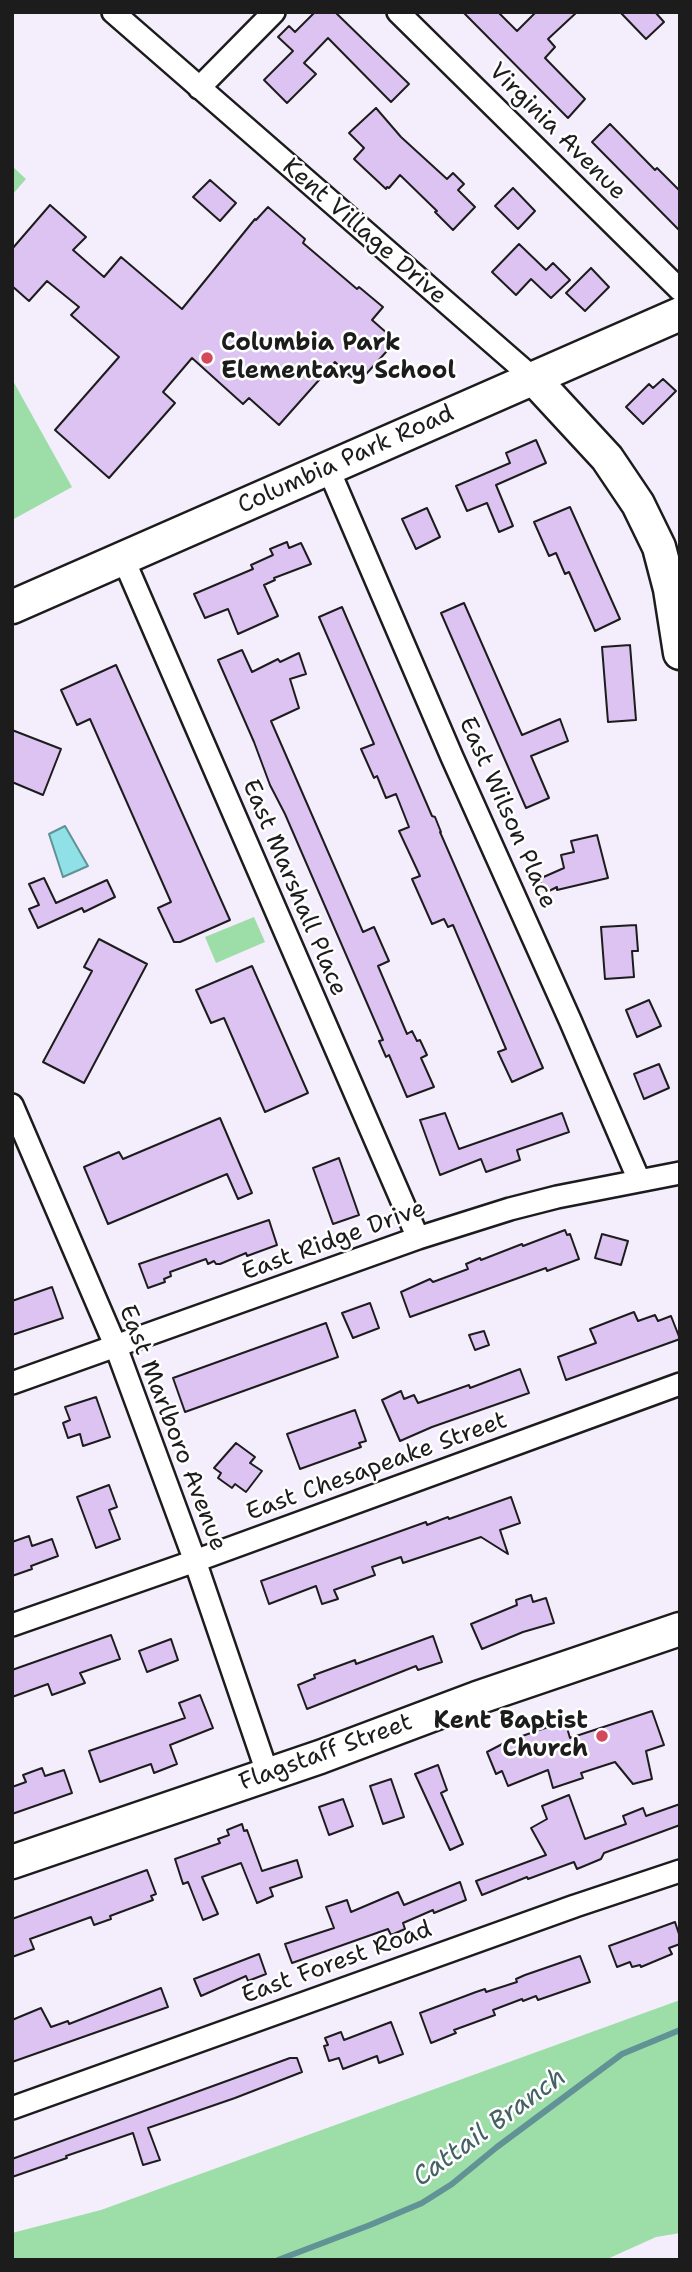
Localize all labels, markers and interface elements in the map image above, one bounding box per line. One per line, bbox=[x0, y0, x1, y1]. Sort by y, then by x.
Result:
street label: Virginia Avenue bbox=[482, 57, 632, 207]
street label: Kent Village Drive bbox=[276, 153, 452, 311]
place label: Columbia Park Elementary School bbox=[221, 330, 456, 386]
marker: Columbia Park Elementary School bbox=[199, 350, 215, 366]
street label: Columbia Park Road bbox=[234, 399, 458, 521]
street label: East Wilson Place bbox=[452, 713, 562, 913]
street label: East Marshall Place bbox=[235, 775, 353, 1001]
street label: East Ridge Drive bbox=[239, 1195, 429, 1287]
street label: East Marlboro Avenue bbox=[112, 1301, 232, 1555]
street label: East Chesapeake Street bbox=[243, 1406, 511, 1528]
street label: Flagstaff Street bbox=[236, 1708, 416, 1798]
place label: Kent Baptist Church bbox=[434, 1708, 588, 1764]
marker: Kent Baptist Church bbox=[594, 1728, 610, 1744]
street label: East Forest Road bbox=[238, 1915, 436, 2011]
water label: Cattail Branch bbox=[407, 2062, 573, 2194]

